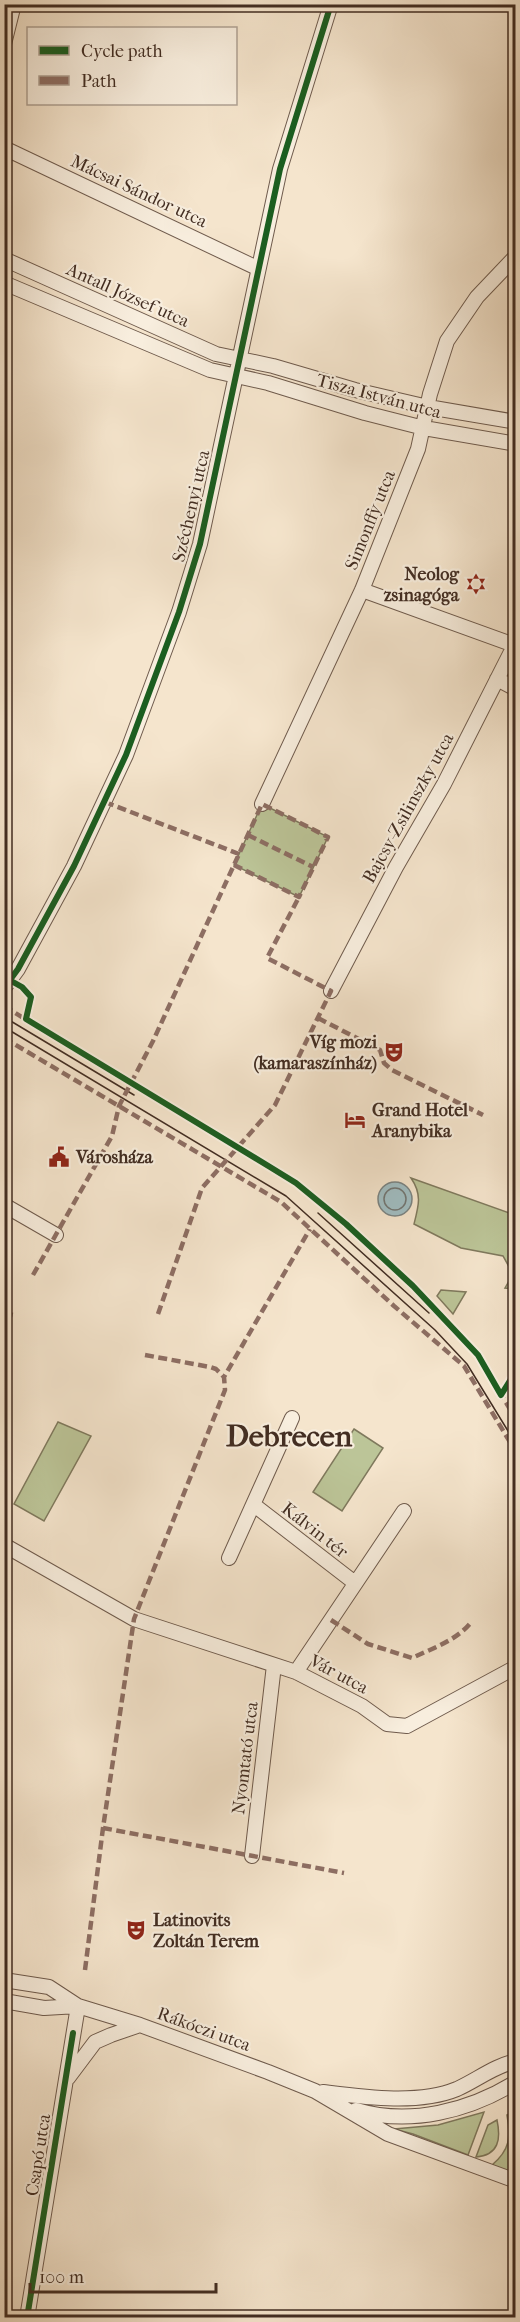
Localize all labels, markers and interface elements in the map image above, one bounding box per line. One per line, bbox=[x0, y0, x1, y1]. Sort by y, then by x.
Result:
legend bbox=[27, 27, 237, 105]
text: Cycle path bbox=[81, 41, 162, 62]
text: Path bbox=[81, 71, 117, 92]
street label: Mácsai Sándor utca bbox=[67, 151, 211, 233]
street label: Antall József utca bbox=[62, 259, 193, 332]
street label: Tisza István utca bbox=[314, 370, 444, 423]
street label: Széchenyi utca bbox=[168, 447, 215, 564]
street label: Simonffy utca bbox=[341, 467, 400, 573]
place label: Neolog zsinagóga bbox=[383, 564, 460, 606]
synagogue icon: Neolog zsinagóga bbox=[464, 572, 488, 596]
street label: Bajcsy-Zsilinszky utca bbox=[358, 729, 459, 887]
place label: Víg mozi (kamaraszínház) bbox=[253, 1032, 378, 1074]
theatre icon: Víg mozi (kamaraszínház) bbox=[382, 1040, 406, 1064]
place label: Grand Hotel Aranybika bbox=[371, 1100, 469, 1142]
hotel icon: Grand Hotel Aranybika bbox=[343, 1108, 367, 1132]
public building icon: Városháza bbox=[47, 1145, 71, 1169]
place label: Városháza bbox=[75, 1147, 154, 1168]
district label: Debrecen bbox=[226, 1419, 353, 1454]
street label: Kálvin tér bbox=[277, 1498, 352, 1563]
street label: Vár utca bbox=[305, 1650, 372, 1699]
street label: Nyomtató utca bbox=[228, 1700, 263, 1816]
place label: Latinovits Zoltán Terem bbox=[153, 1910, 260, 1952]
theatre icon: Latinovits Zoltán Terem bbox=[124, 1918, 148, 1942]
street label: Rákóczi utca bbox=[154, 2003, 254, 2056]
street label: Csapó utca bbox=[22, 2112, 55, 2198]
scale bar bbox=[30, 2256, 216, 2294]
text: 100 m bbox=[39, 2267, 84, 2288]

